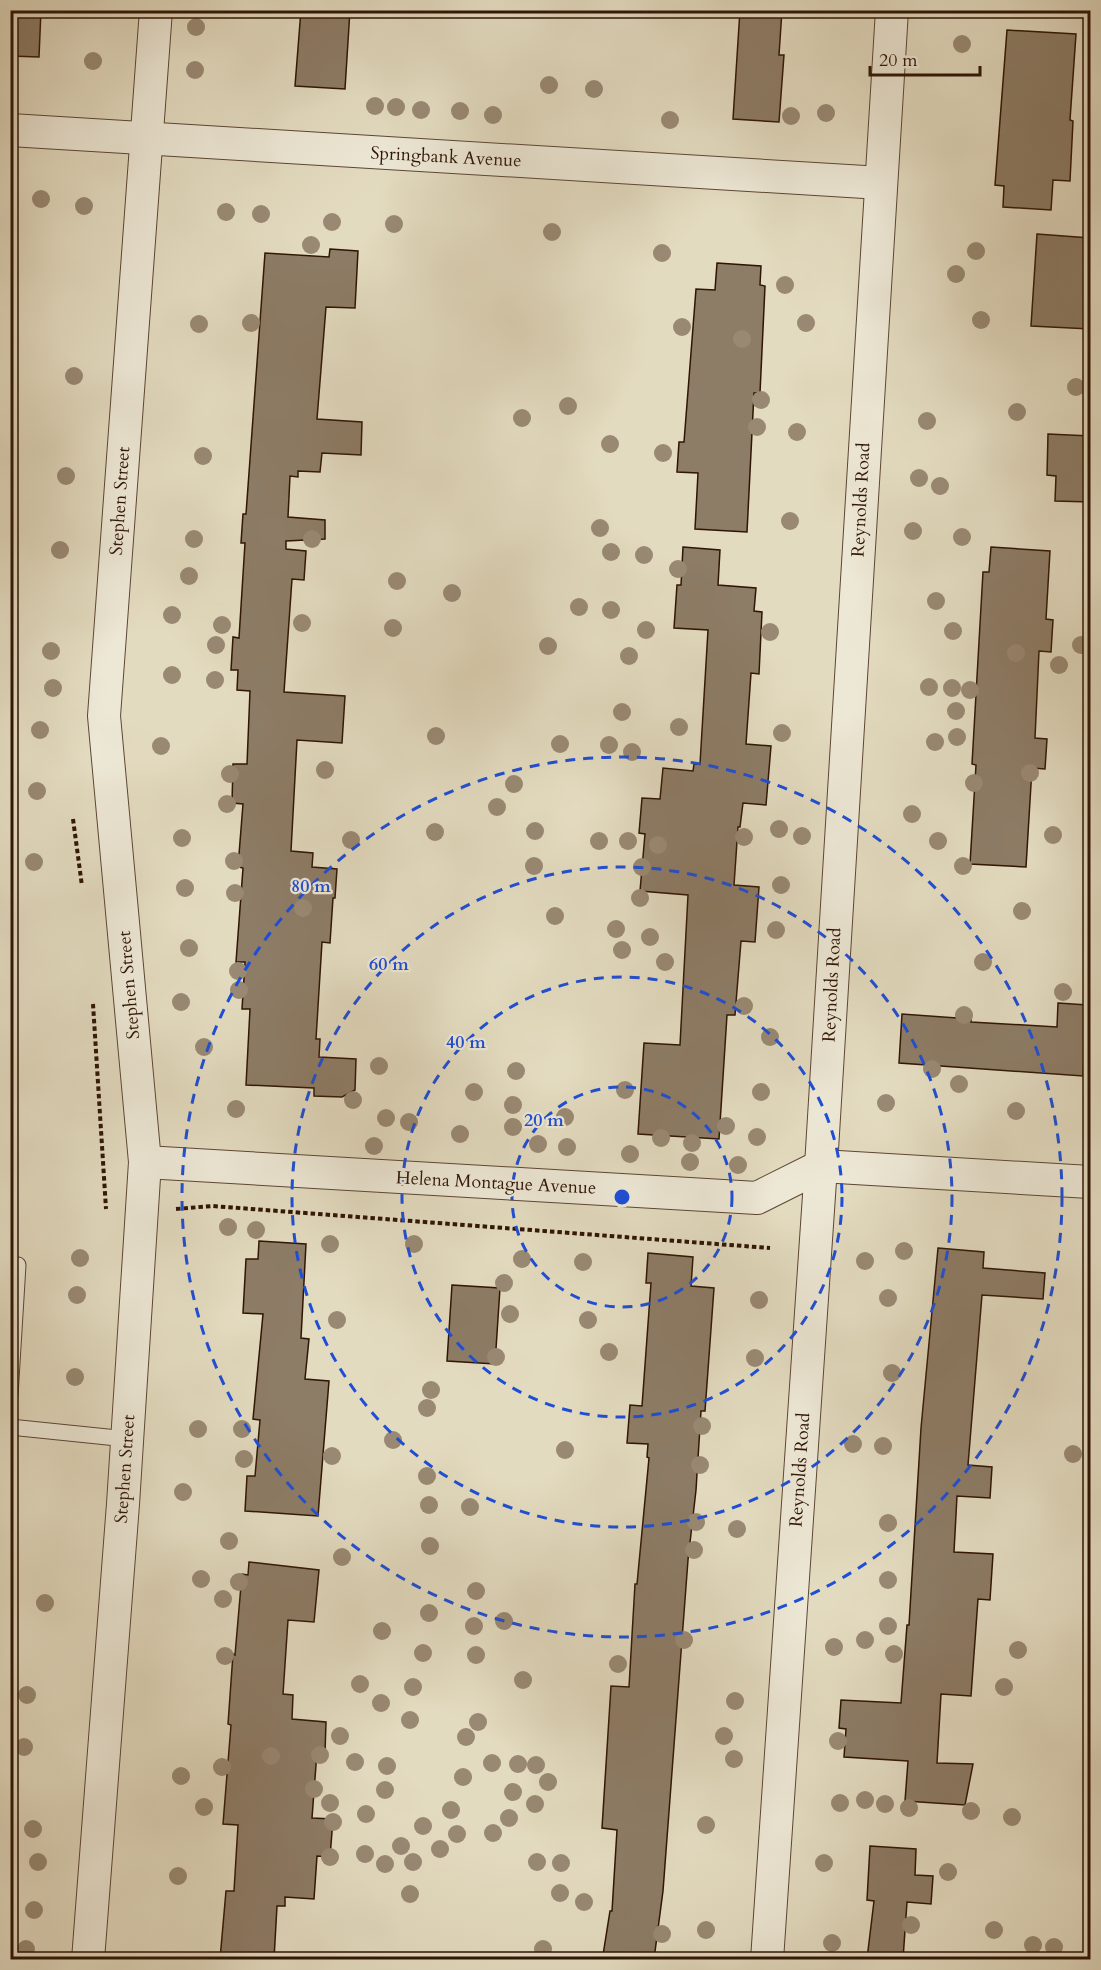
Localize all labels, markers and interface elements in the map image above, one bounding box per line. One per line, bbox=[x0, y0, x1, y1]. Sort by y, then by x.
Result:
scale bar bbox=[870, 39, 980, 77]
text: 20 m bbox=[879, 48, 918, 73]
street label: Springbank Avenue bbox=[370, 141, 522, 173]
street label: Reynolds Road bbox=[846, 442, 877, 558]
street label: Stephen Street bbox=[104, 446, 136, 556]
text: 80 m bbox=[291, 874, 331, 899]
street label: Reynolds Road bbox=[817, 927, 848, 1043]
street label: Stephen Street bbox=[112, 929, 146, 1040]
text: 60 m bbox=[369, 952, 409, 977]
text: 40 m bbox=[446, 1030, 486, 1055]
text: 20 m bbox=[524, 1108, 564, 1133]
street label: Helena Montague Avenue bbox=[395, 1165, 597, 1201]
centre of rings bbox=[612, 1187, 632, 1207]
street label: Reynolds Road bbox=[784, 1412, 816, 1528]
street label: Stephen Street bbox=[109, 1414, 141, 1524]

